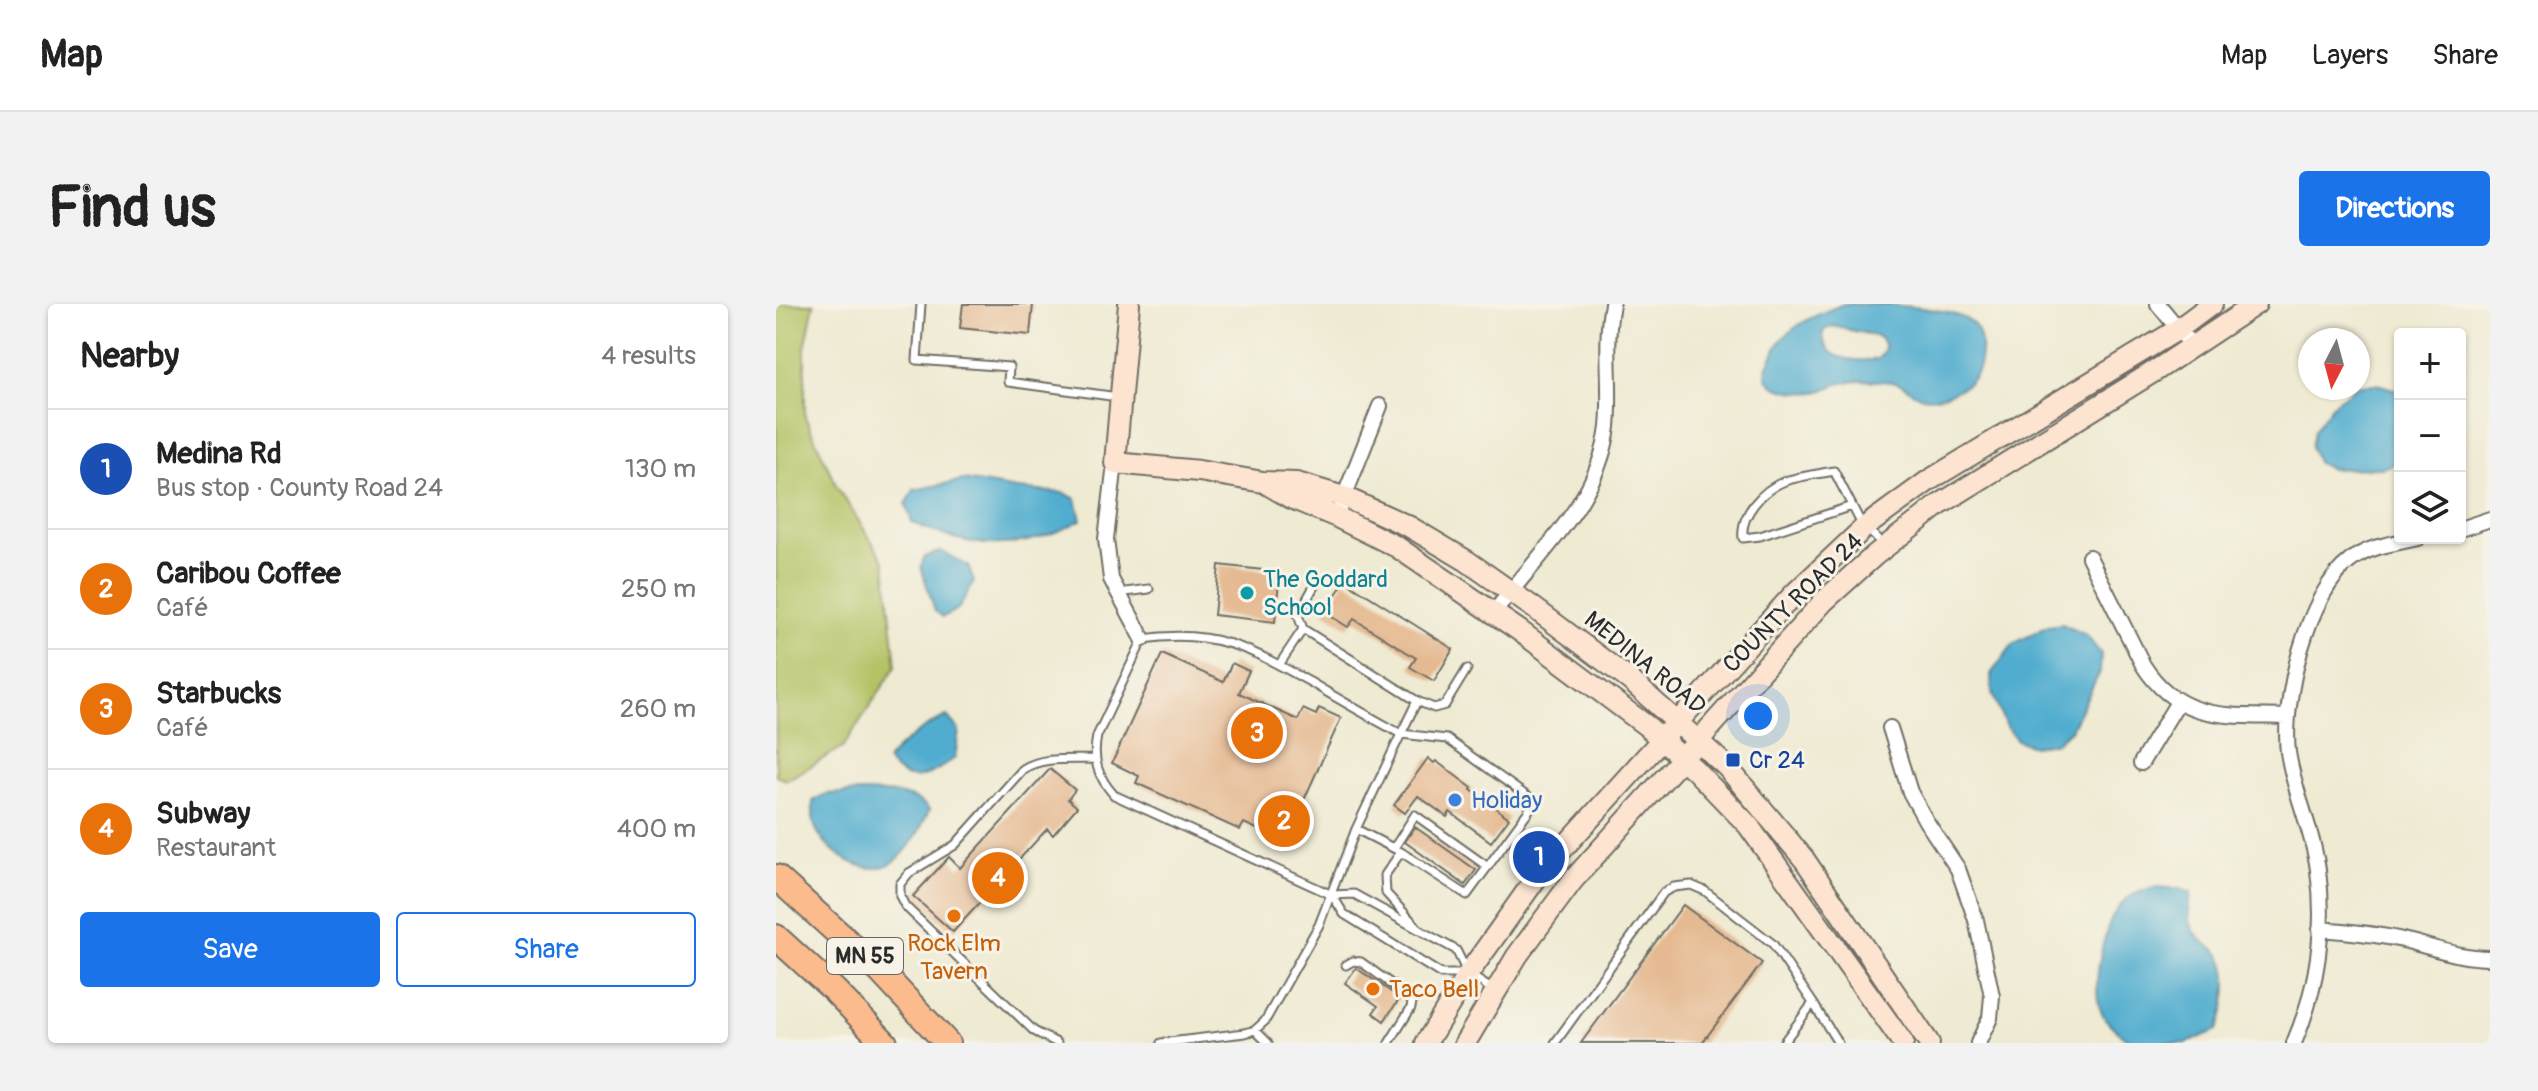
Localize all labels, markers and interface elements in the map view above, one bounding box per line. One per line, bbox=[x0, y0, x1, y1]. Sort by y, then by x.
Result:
text: Map bbox=[40, 31, 103, 79]
text: Map bbox=[2221, 38, 2267, 73]
text: Layers bbox=[2311, 38, 2388, 73]
text: Share bbox=[2432, 38, 2498, 73]
button: Directions bbox=[2299, 171, 2490, 246]
text: Find us bbox=[48, 174, 216, 243]
north arrow bbox=[2298, 328, 2370, 400]
map controls bbox=[2394, 328, 2466, 544]
button: + bbox=[2394, 328, 2466, 400]
text: Nearby bbox=[80, 335, 179, 378]
text: 4 results bbox=[601, 340, 696, 372]
button: − bbox=[2394, 400, 2466, 472]
text: Medina Rd bbox=[156, 435, 282, 472]
text: 1 bbox=[101, 453, 111, 485]
text: 130 m bbox=[625, 453, 696, 485]
text: Bus stop · County Road 24 bbox=[156, 472, 443, 504]
button: layers bbox=[2394, 472, 2466, 544]
street label: COUNTY ROAD 24 bbox=[1717, 527, 1869, 679]
text: Caribou Coffee bbox=[156, 555, 341, 592]
place label: The Goddard School bbox=[1263, 565, 1388, 622]
text: 2 bbox=[99, 573, 113, 605]
text: 250 m bbox=[621, 573, 696, 605]
marker: The Goddard School bbox=[1238, 584, 1256, 602]
text: Café bbox=[156, 592, 209, 624]
street label: MEDINA ROAD bbox=[1578, 605, 1712, 721]
text: Starbucks bbox=[156, 675, 281, 712]
text: 3 bbox=[99, 693, 113, 725]
text: 260 m bbox=[620, 693, 696, 725]
your location bbox=[1738, 696, 1778, 736]
pin: 3 bbox=[1231, 703, 1283, 763]
text: Café bbox=[156, 712, 209, 744]
place label: Cr 24 bbox=[1749, 746, 1805, 775]
marker: Cr 24 bbox=[1724, 751, 1742, 769]
place label: Holiday bbox=[1471, 786, 1542, 815]
pin: 2 bbox=[1258, 791, 1310, 851]
marker: Holiday bbox=[1446, 791, 1464, 809]
text: Subway bbox=[156, 795, 250, 832]
text: 4 bbox=[98, 813, 114, 845]
text: 400 m bbox=[617, 813, 696, 845]
pin: 1 bbox=[1513, 827, 1565, 887]
text: Restaurant bbox=[156, 832, 276, 864]
pin: 4 bbox=[972, 848, 1024, 908]
marker: Rock Elm Tavern bbox=[945, 907, 963, 925]
button: Save bbox=[80, 912, 380, 987]
button: Share bbox=[396, 912, 696, 987]
place label: Rock Elm Tavern bbox=[907, 929, 1001, 986]
road number: MN 55 bbox=[827, 938, 903, 974]
place label: Taco Bell bbox=[1389, 975, 1479, 1004]
marker: Taco Bell bbox=[1364, 980, 1382, 998]

